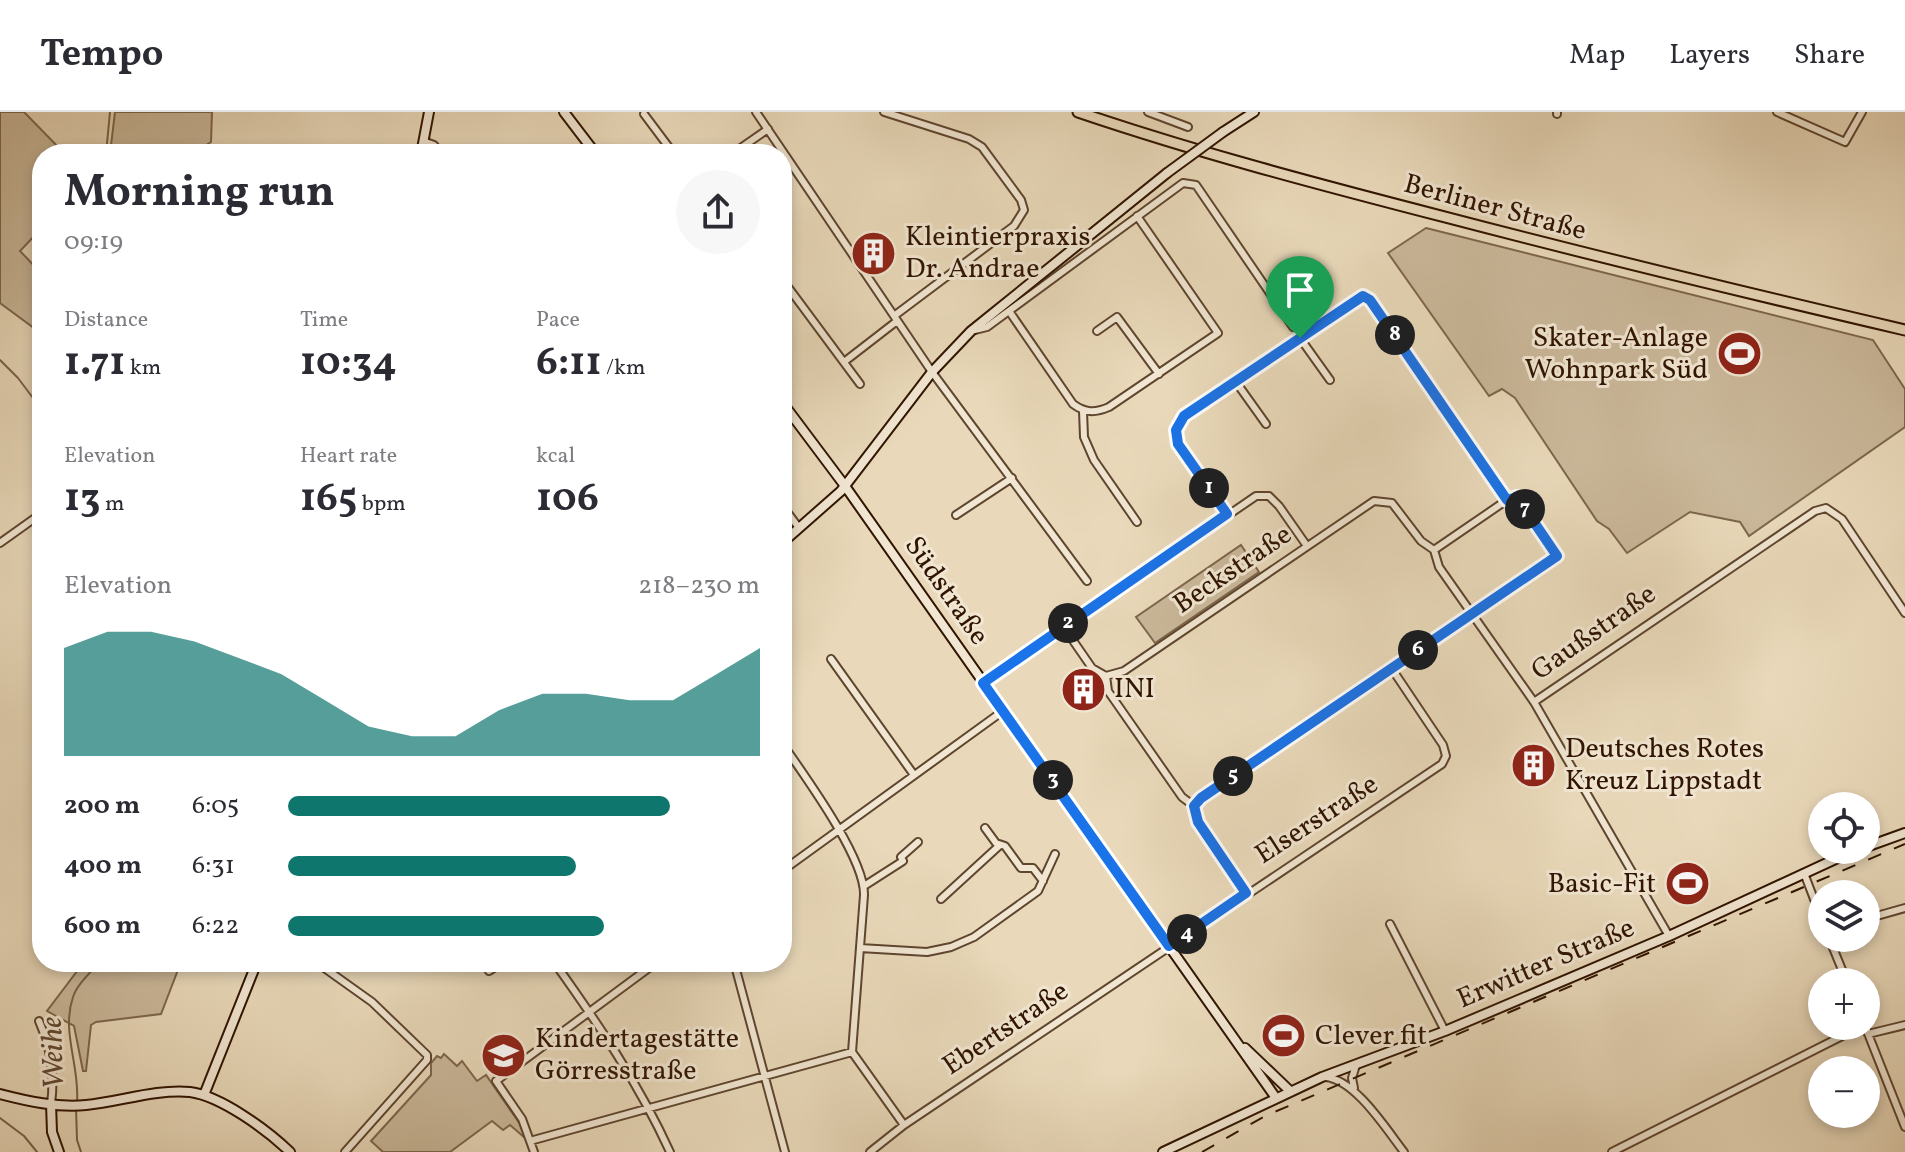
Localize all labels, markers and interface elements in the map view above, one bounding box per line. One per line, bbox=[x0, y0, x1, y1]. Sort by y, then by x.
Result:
text: Tempo bbox=[40, 29, 164, 82]
text: Map bbox=[1569, 36, 1625, 75]
text: Layers bbox=[1669, 36, 1750, 75]
text: Share bbox=[1794, 36, 1865, 75]
text: Morning run bbox=[64, 163, 335, 224]
street label: Berliner Straße bbox=[1399, 165, 1591, 251]
button: share bbox=[676, 170, 760, 254]
place label: Kleintierpraxis Dr. Andrae bbox=[905, 218, 1090, 289]
text: 09:19 bbox=[64, 224, 123, 260]
building icon: Kleintierpraxis Dr. Andrae bbox=[850, 229, 898, 277]
pin bbox=[1266, 256, 1334, 338]
icon: arrive bbox=[1278, 268, 1322, 312]
text: Distance bbox=[64, 305, 148, 336]
text: Time bbox=[300, 305, 348, 336]
text: Pace bbox=[536, 305, 580, 336]
pin: 8 bbox=[1375, 315, 1415, 355]
text: 8 bbox=[1389, 319, 1401, 350]
place label: Skater-Anlage Wohnpark Süd bbox=[1525, 319, 1708, 390]
sports icon: Skater-Anlage Wohnpark Süd bbox=[1715, 330, 1763, 378]
text: 1.71 bbox=[64, 336, 125, 392]
text: 10:34 bbox=[300, 336, 397, 392]
text: 6:11 bbox=[536, 336, 601, 392]
text: km bbox=[125, 353, 161, 384]
text: /km bbox=[601, 353, 645, 384]
text: Elevation bbox=[64, 441, 155, 472]
text: Heart rate bbox=[300, 441, 397, 472]
text: kcal bbox=[536, 441, 575, 472]
pin: 1 bbox=[1189, 468, 1229, 508]
text: 13 bbox=[64, 472, 100, 528]
text: 165 bbox=[300, 472, 357, 528]
text: 106 bbox=[536, 472, 599, 528]
text: 1 bbox=[1205, 472, 1213, 503]
text: m bbox=[100, 489, 124, 520]
text: bpm bbox=[357, 489, 406, 520]
pin: 7 bbox=[1505, 489, 1545, 529]
text: 7 bbox=[1520, 493, 1530, 524]
street label: Beckstraße bbox=[1166, 516, 1300, 624]
street label: Südstraße bbox=[894, 529, 998, 653]
text: Elevation bbox=[64, 568, 172, 604]
text: 218–230 m bbox=[638, 568, 760, 604]
street label: Gaußstraße bbox=[1524, 576, 1664, 690]
pin: 2 bbox=[1048, 603, 1088, 643]
text: 2 bbox=[1062, 607, 1074, 638]
pin: 6 bbox=[1398, 630, 1438, 670]
text: 6 bbox=[1412, 634, 1424, 665]
building icon: INI bbox=[1059, 665, 1107, 713]
place label: INI bbox=[1114, 670, 1155, 709]
place label: Deutsches Rotes Kreuz Lippstadt bbox=[1565, 730, 1764, 801]
building icon: Deutsches Rotes Kreuz Lippstadt bbox=[1510, 741, 1558, 789]
pin: 5 bbox=[1213, 756, 1253, 796]
pin: 3 bbox=[1033, 760, 1073, 800]
text: 5 bbox=[1228, 760, 1238, 791]
text: 3 bbox=[1047, 764, 1059, 795]
street label: Elserstraße bbox=[1248, 766, 1386, 874]
text: 200 m bbox=[64, 788, 140, 824]
text: 6:05 bbox=[192, 788, 239, 824]
map controls bbox=[1808, 792, 1880, 1128]
button: locate bbox=[1808, 792, 1880, 864]
text: 400 m bbox=[64, 848, 142, 884]
text: 6:31 bbox=[192, 848, 235, 884]
sports icon: Basic-Fit bbox=[1663, 860, 1711, 908]
place label: Basic-Fit bbox=[1548, 865, 1656, 904]
button: layers bbox=[1808, 880, 1880, 952]
text: 600 m bbox=[64, 908, 141, 944]
text: 6:22 bbox=[192, 908, 239, 944]
street label: Erwitter Straße bbox=[1451, 909, 1641, 1019]
pin: 4 bbox=[1167, 914, 1207, 954]
text: 4 bbox=[1180, 918, 1194, 949]
button: + bbox=[1808, 968, 1880, 1040]
street label: Ebertstraße bbox=[935, 972, 1077, 1086]
sports icon: Clever fit bbox=[1260, 1012, 1308, 1060]
water label: Weihe bbox=[32, 1016, 76, 1090]
place label: Clever fit bbox=[1315, 1017, 1427, 1056]
place label: Kindertagestätte Görresstraße bbox=[535, 1020, 739, 1091]
school or university icon: Kindertagestätte Görresstraße bbox=[480, 1031, 528, 1079]
button: − bbox=[1808, 1056, 1880, 1128]

